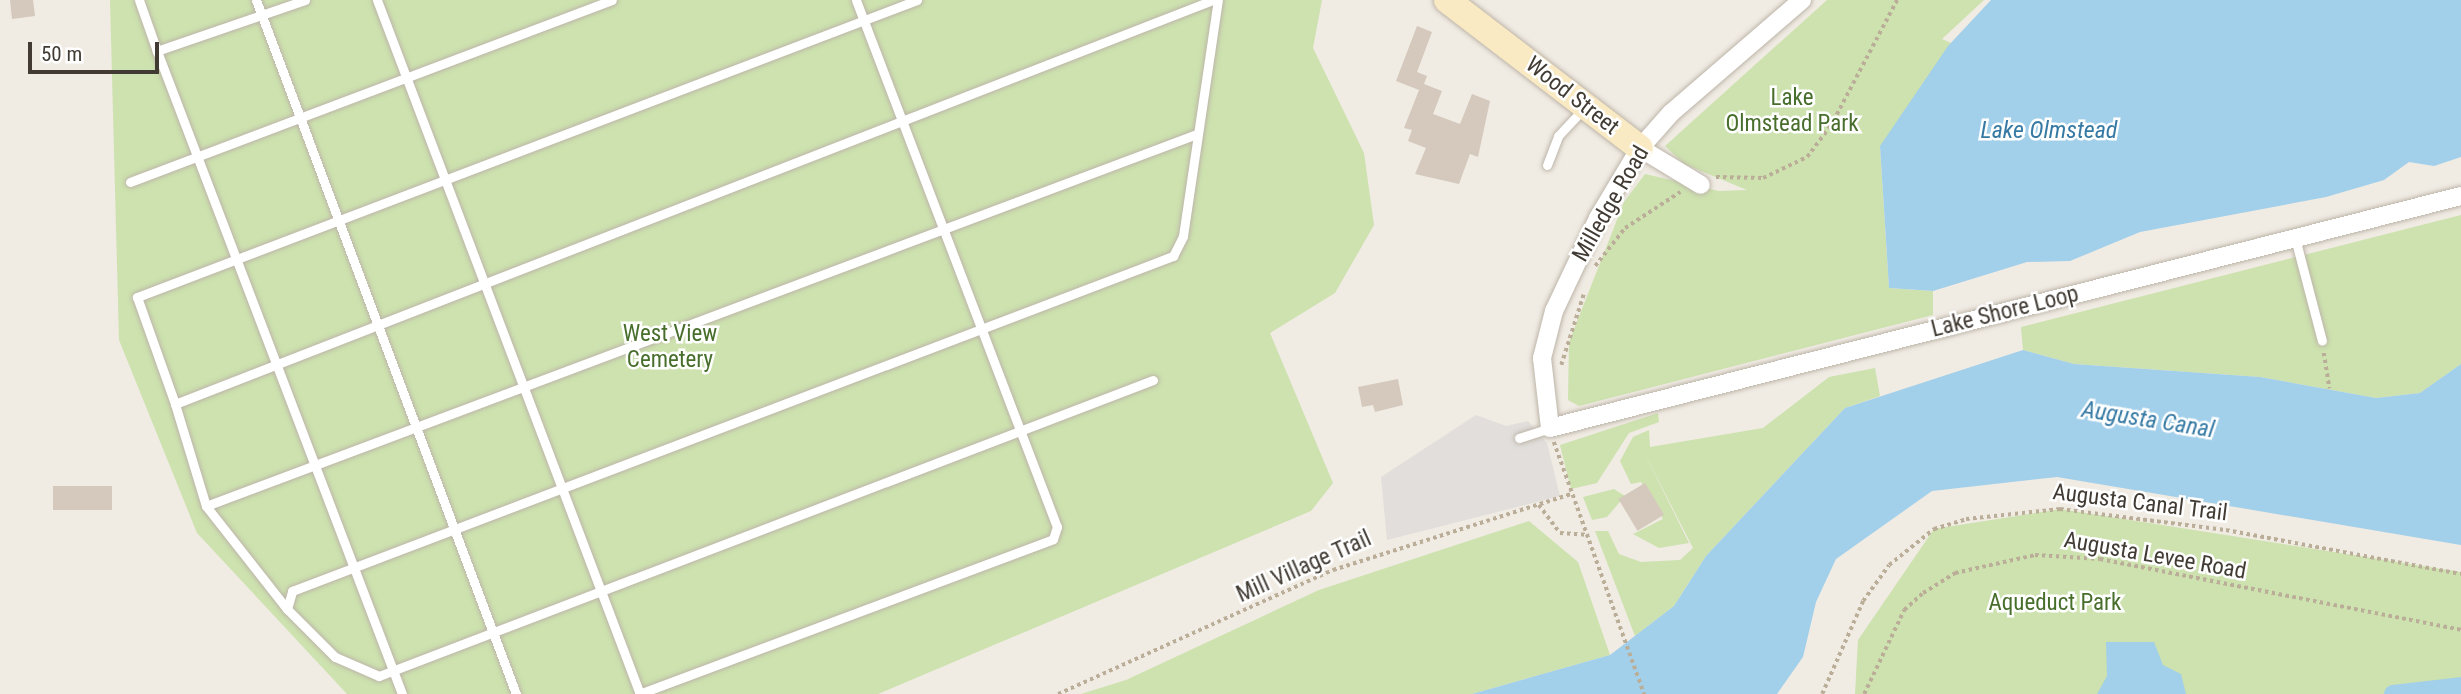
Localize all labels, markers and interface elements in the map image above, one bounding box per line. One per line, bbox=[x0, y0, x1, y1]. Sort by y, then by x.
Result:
scale bar bbox=[32, 28, 163, 72]
text: 50 m bbox=[41, 42, 82, 66]
street label: Wood Street bbox=[1520, 51, 1624, 141]
park label: Lake Olmstead Park bbox=[1725, 84, 1859, 138]
water label: Lake Olmstead bbox=[1981, 117, 2117, 145]
street label: Milledge Road bbox=[1567, 141, 1655, 267]
street label: Lake Shore Loop bbox=[1928, 280, 2082, 344]
park label: West View Cemetery bbox=[623, 320, 717, 374]
water label: Augusta Canal bbox=[2080, 395, 2216, 445]
street label: Augusta Canal Trail bbox=[2051, 479, 2229, 527]
street label: Mill Village Trail bbox=[1232, 525, 1376, 609]
street label: Augusta Levee Road bbox=[2062, 526, 2248, 586]
park label: Aqueduct Park bbox=[1989, 589, 2121, 617]

